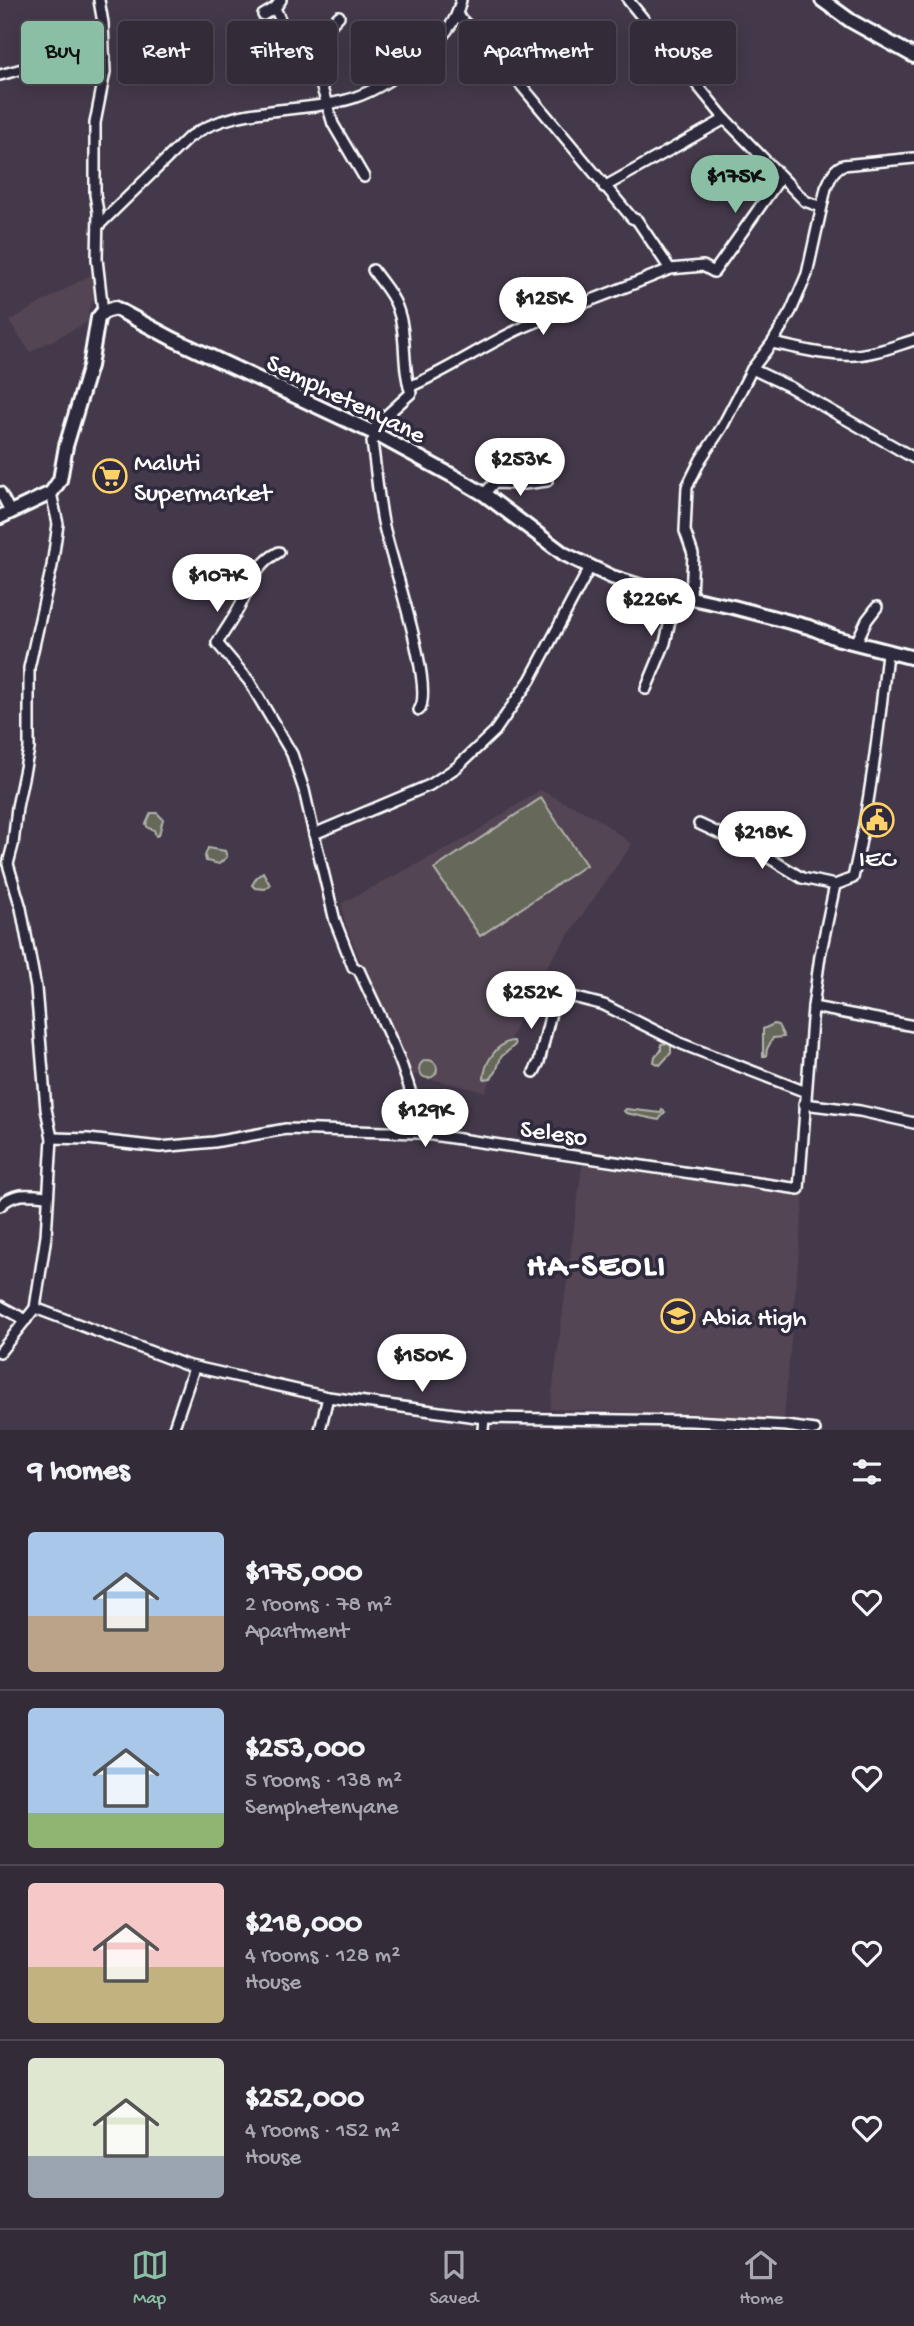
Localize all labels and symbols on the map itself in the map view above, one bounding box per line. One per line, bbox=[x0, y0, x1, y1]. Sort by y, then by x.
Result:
pin: $175K bbox=[686, 156, 784, 215]
pin: $125K bbox=[494, 278, 592, 337]
street label: Semphetenyane bbox=[260, 349, 430, 453]
pin: $253K bbox=[471, 438, 569, 498]
place label: Maluti Supermarket bbox=[134, 450, 274, 511]
supermarket icon: Maluti Supermarket bbox=[91, 457, 129, 495]
pin: $107K bbox=[168, 554, 266, 614]
pin: $226K bbox=[602, 578, 700, 638]
public building icon: IEC bbox=[858, 801, 896, 839]
pin: $218K bbox=[713, 812, 811, 871]
place label: IEC bbox=[859, 846, 897, 877]
pin: $252K bbox=[482, 972, 580, 1031]
pin: $129K bbox=[376, 1090, 474, 1149]
street label: Seleso bbox=[518, 1115, 589, 1156]
district label: HA-SEOLI bbox=[527, 1249, 667, 1287]
school or university icon: Abia High bbox=[659, 1297, 697, 1335]
place label: Abia High bbox=[702, 1305, 807, 1336]
pin: $150K bbox=[373, 1334, 471, 1394]

